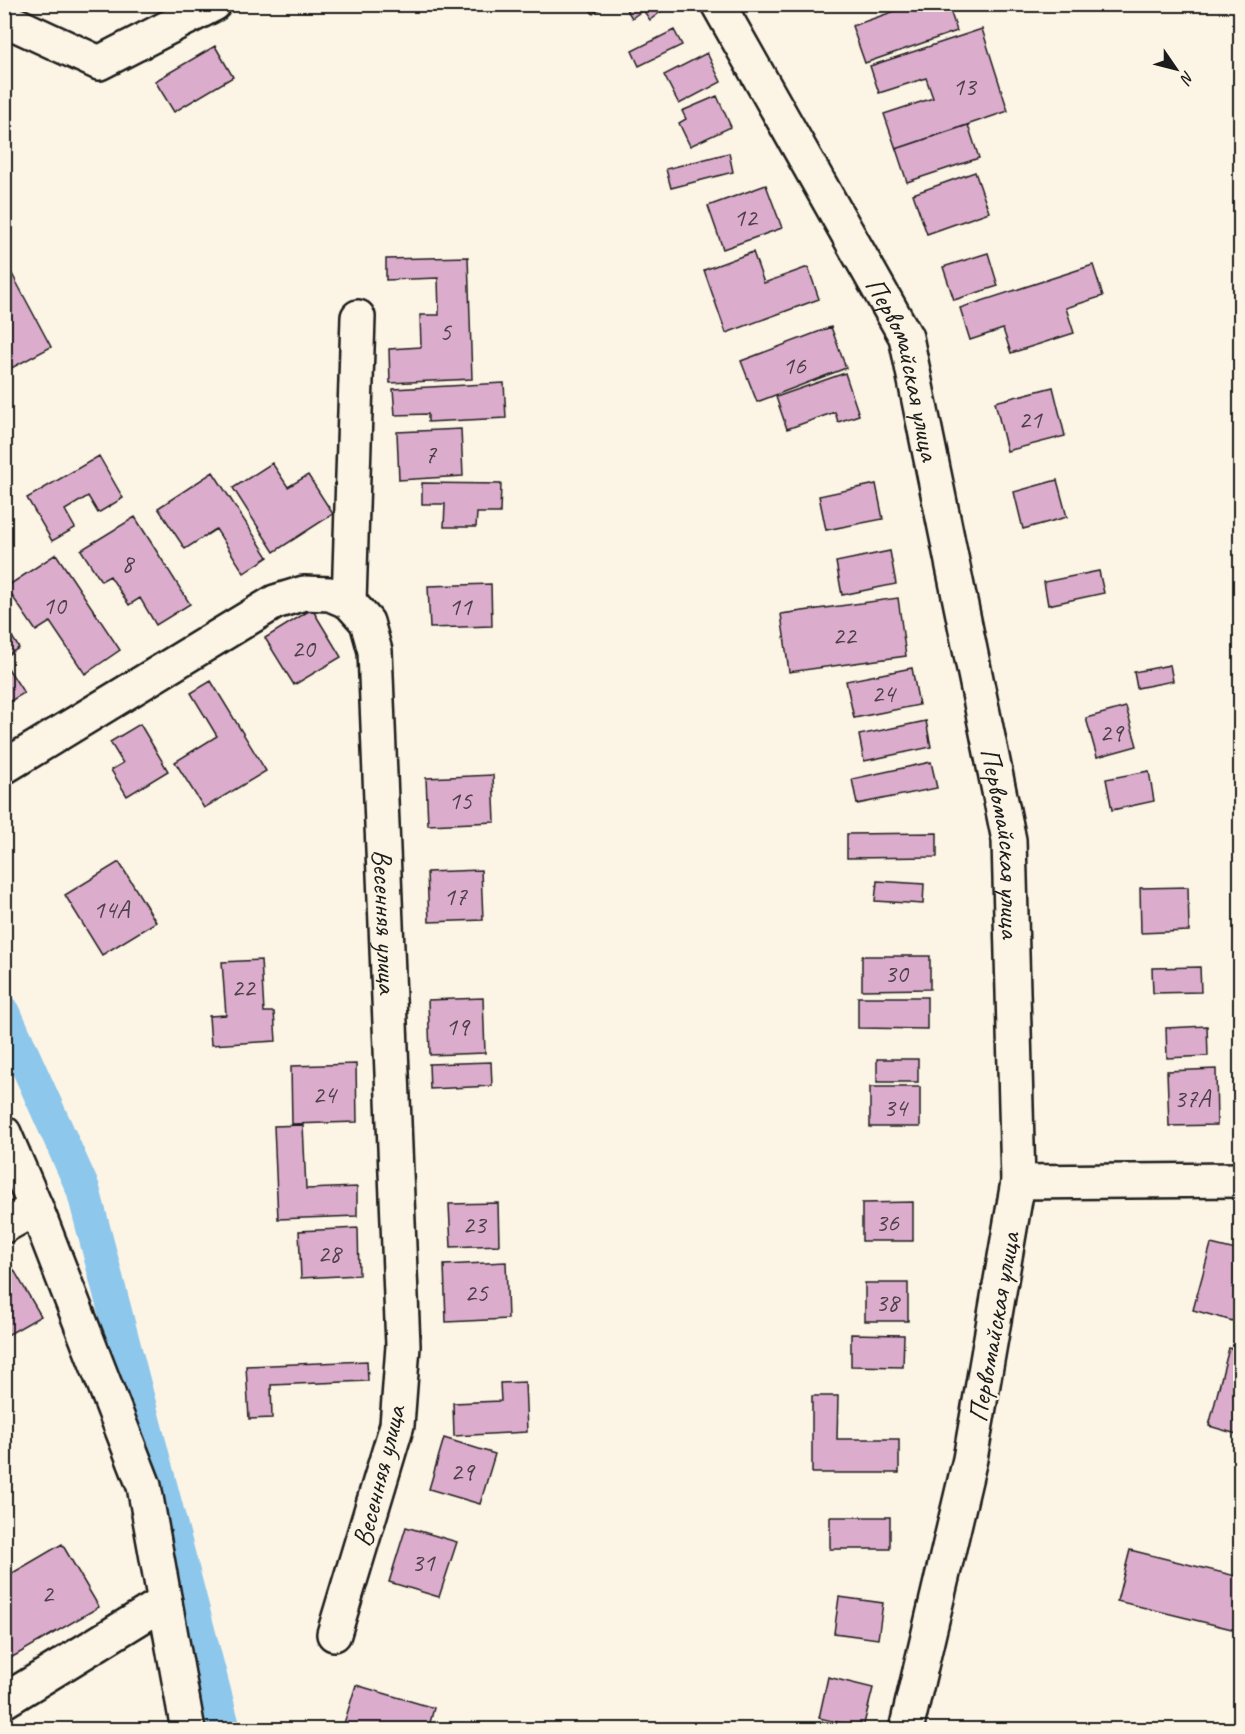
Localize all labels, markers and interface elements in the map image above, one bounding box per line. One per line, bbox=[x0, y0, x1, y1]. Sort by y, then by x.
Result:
north arrow bbox=[1146, 39, 1206, 99]
text: N bbox=[1175, 67, 1199, 89]
house number: 13 bbox=[952, 70, 978, 103]
house number: 12 bbox=[733, 201, 759, 234]
street label: Первомайская улица bbox=[858, 271, 948, 465]
house number: 5 bbox=[439, 315, 452, 348]
house number: 16 bbox=[782, 349, 807, 382]
house number: 21 bbox=[1018, 403, 1043, 436]
house number: 7 bbox=[424, 438, 437, 471]
house number: 8 bbox=[121, 547, 135, 580]
house number: 10 bbox=[42, 589, 68, 622]
house number: 11 bbox=[448, 590, 473, 623]
house number: 22 bbox=[832, 619, 858, 652]
house number: 20 bbox=[291, 632, 317, 665]
house number: 24 bbox=[871, 677, 897, 710]
house number: 29 bbox=[1099, 716, 1125, 749]
street label: Первомайская улица bbox=[973, 745, 1029, 940]
house number: 15 bbox=[448, 784, 473, 817]
street label: Весенняя улица bbox=[365, 849, 406, 996]
house number: 17 bbox=[443, 880, 468, 913]
house number: 14А bbox=[93, 893, 131, 926]
house number: 30 bbox=[884, 957, 910, 990]
house number: 22 bbox=[231, 971, 257, 1004]
house number: 19 bbox=[445, 1010, 471, 1043]
house number: 24 bbox=[312, 1078, 338, 1111]
house number: 37А bbox=[1174, 1082, 1212, 1115]
house number: 34 bbox=[883, 1091, 909, 1124]
house number: 36 bbox=[875, 1206, 900, 1239]
house number: 23 bbox=[462, 1208, 488, 1241]
street label: Первомайская улица bbox=[960, 1228, 1028, 1425]
house number: 28 bbox=[317, 1237, 343, 1270]
house number: 25 bbox=[464, 1276, 489, 1309]
house number: 38 bbox=[875, 1286, 901, 1319]
street label: Весенняя улица bbox=[344, 1400, 413, 1550]
house number: 29 bbox=[450, 1455, 476, 1488]
house number: 31 bbox=[411, 1546, 436, 1579]
house number: 2 bbox=[41, 1577, 55, 1610]

